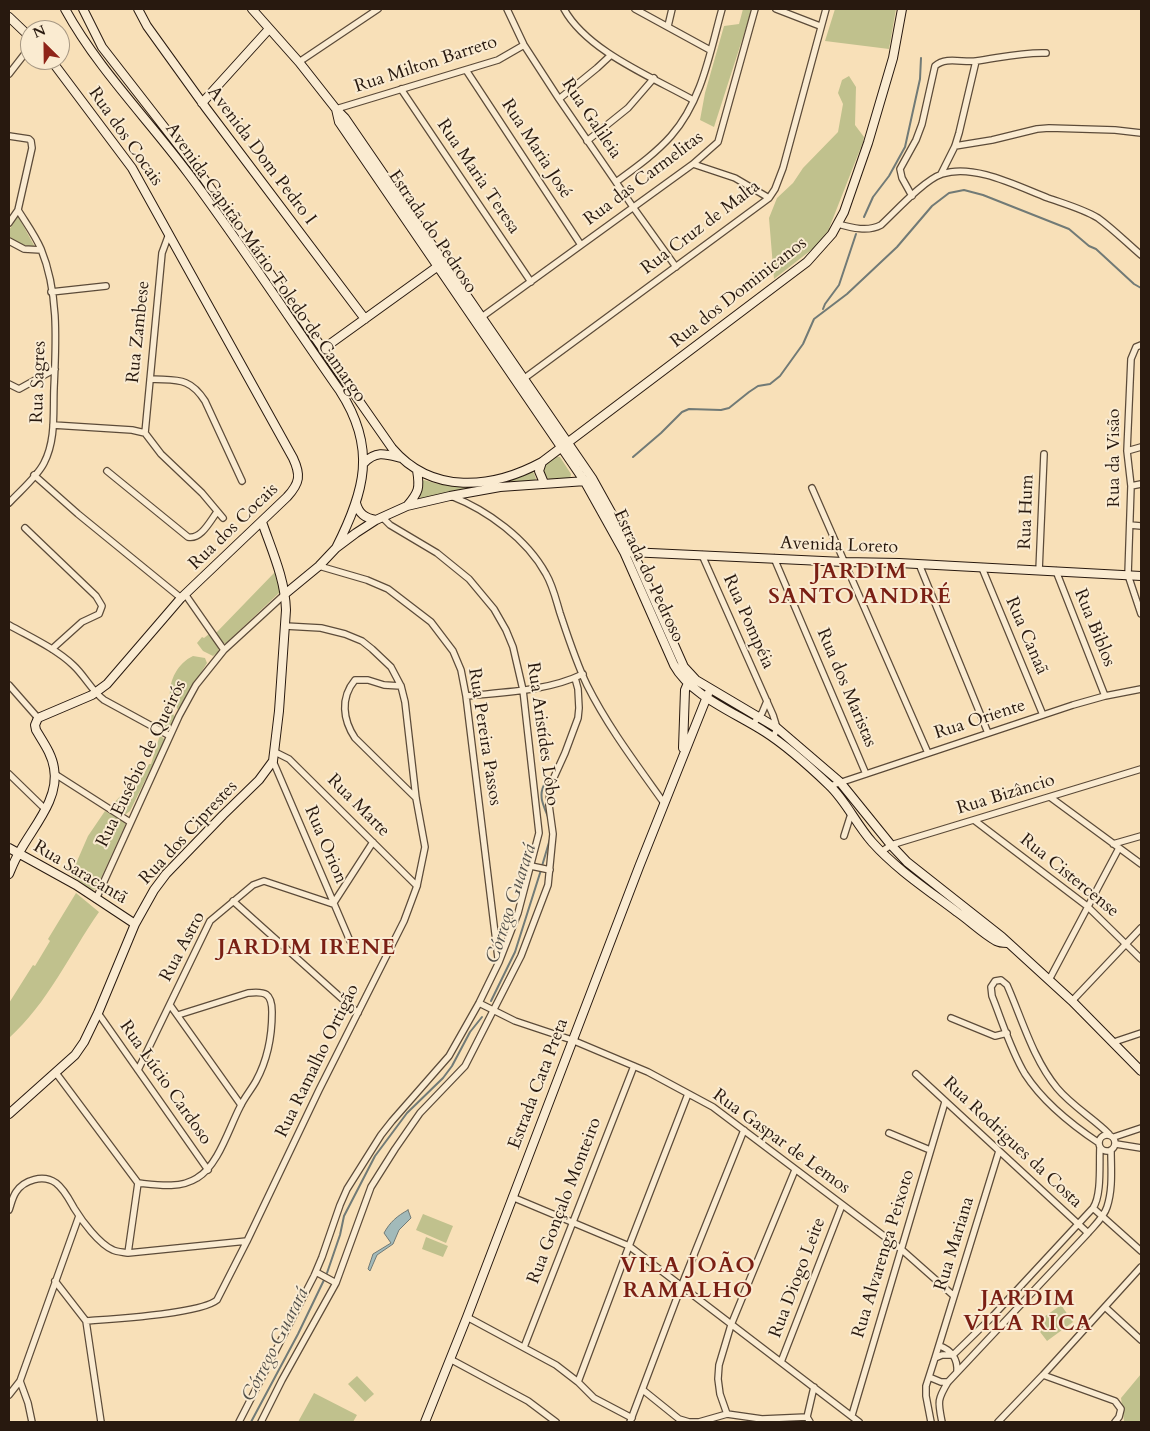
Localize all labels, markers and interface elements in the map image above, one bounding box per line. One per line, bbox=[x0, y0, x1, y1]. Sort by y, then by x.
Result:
north arrow bbox=[20, 20, 70, 70]
text: N bbox=[30, 21, 49, 43]
street label: Rua Milton Barreto bbox=[352, 32, 500, 98]
street label: Rua Galileia bbox=[556, 75, 626, 163]
street label: Rua dos Cocais bbox=[83, 83, 167, 191]
street label: Avenida Dom Pedro I bbox=[202, 83, 320, 229]
street label: Rua Maria José bbox=[496, 95, 576, 203]
street label: Rua Maria Teresa bbox=[432, 115, 524, 239]
street label: Avenida Capitão Mário Toledo de Camargo bbox=[160, 119, 370, 407]
street label: Rua das Carmelitas bbox=[580, 127, 708, 231]
street label: Estrada do Pedroso bbox=[383, 166, 481, 298]
street label: Rua Cruz de Malta bbox=[637, 176, 765, 280]
street label: Rua dos Dominicanos bbox=[667, 233, 811, 353]
street label: Rua Zambese bbox=[123, 280, 155, 384]
street label: Rua Sagres bbox=[27, 340, 51, 424]
street label: Rua da Visão bbox=[1104, 408, 1126, 508]
street label: Rua Hum bbox=[1015, 474, 1039, 550]
street label: Rua dos Cocais bbox=[185, 479, 283, 575]
street label: Estrada do Pedroso bbox=[608, 506, 688, 646]
street label: Avenida Loreto bbox=[779, 533, 899, 559]
district label: JARDIM SANTO ANDRÉ bbox=[767, 560, 953, 612]
street label: Rua Pompéia bbox=[718, 571, 778, 673]
street label: Rua Biblos bbox=[1069, 586, 1119, 670]
street label: Rua Canaã bbox=[1000, 594, 1052, 678]
street label: Rua dos Maristas bbox=[811, 625, 881, 751]
street label: Rua Aristídes Lôbo bbox=[521, 661, 563, 807]
street label: Rua Pereira Passos bbox=[462, 667, 506, 807]
street label: Rua Eusébio de Queirós bbox=[92, 677, 192, 851]
street label: Rua Oriente bbox=[932, 695, 1028, 745]
street label: Rua Marte bbox=[322, 770, 394, 842]
street label: Rua Bizâncio bbox=[954, 770, 1058, 820]
street label: Rua dos Ciprestes bbox=[135, 777, 243, 889]
street label: Rua Orion bbox=[299, 803, 351, 887]
street label: Rua Cistercense bbox=[1015, 830, 1123, 922]
street label: Rua Saracantã bbox=[29, 836, 131, 910]
water label: Córrego Guarará bbox=[482, 842, 542, 966]
street label: Rua Astro bbox=[156, 908, 210, 986]
district label: JARDIM IRENE bbox=[216, 936, 398, 962]
street label: Rua Ramalho Ortigão bbox=[272, 981, 364, 1141]
street label: Estrada Cata Preta bbox=[504, 1016, 574, 1152]
street label: Rua Lúcio Cardoso bbox=[114, 1017, 216, 1149]
street label: Rua Rodrigues da Costa bbox=[938, 1073, 1086, 1213]
street label: Rua Gaspar de Lemos bbox=[708, 1085, 854, 1199]
street label: Rua Gonçalo Monteiro bbox=[523, 1115, 607, 1287]
street label: Rua Alvarenga Peixoto bbox=[848, 1167, 920, 1341]
street label: Rua Mariana bbox=[930, 1194, 980, 1294]
street label: Rua Diogo Leite bbox=[765, 1215, 831, 1341]
district label: VILA JOÃO RAMALHO bbox=[619, 1254, 757, 1306]
water label: Córrego Guarará bbox=[238, 1285, 314, 1405]
district label: JARDIM VILA RICA bbox=[962, 1287, 1094, 1338]

